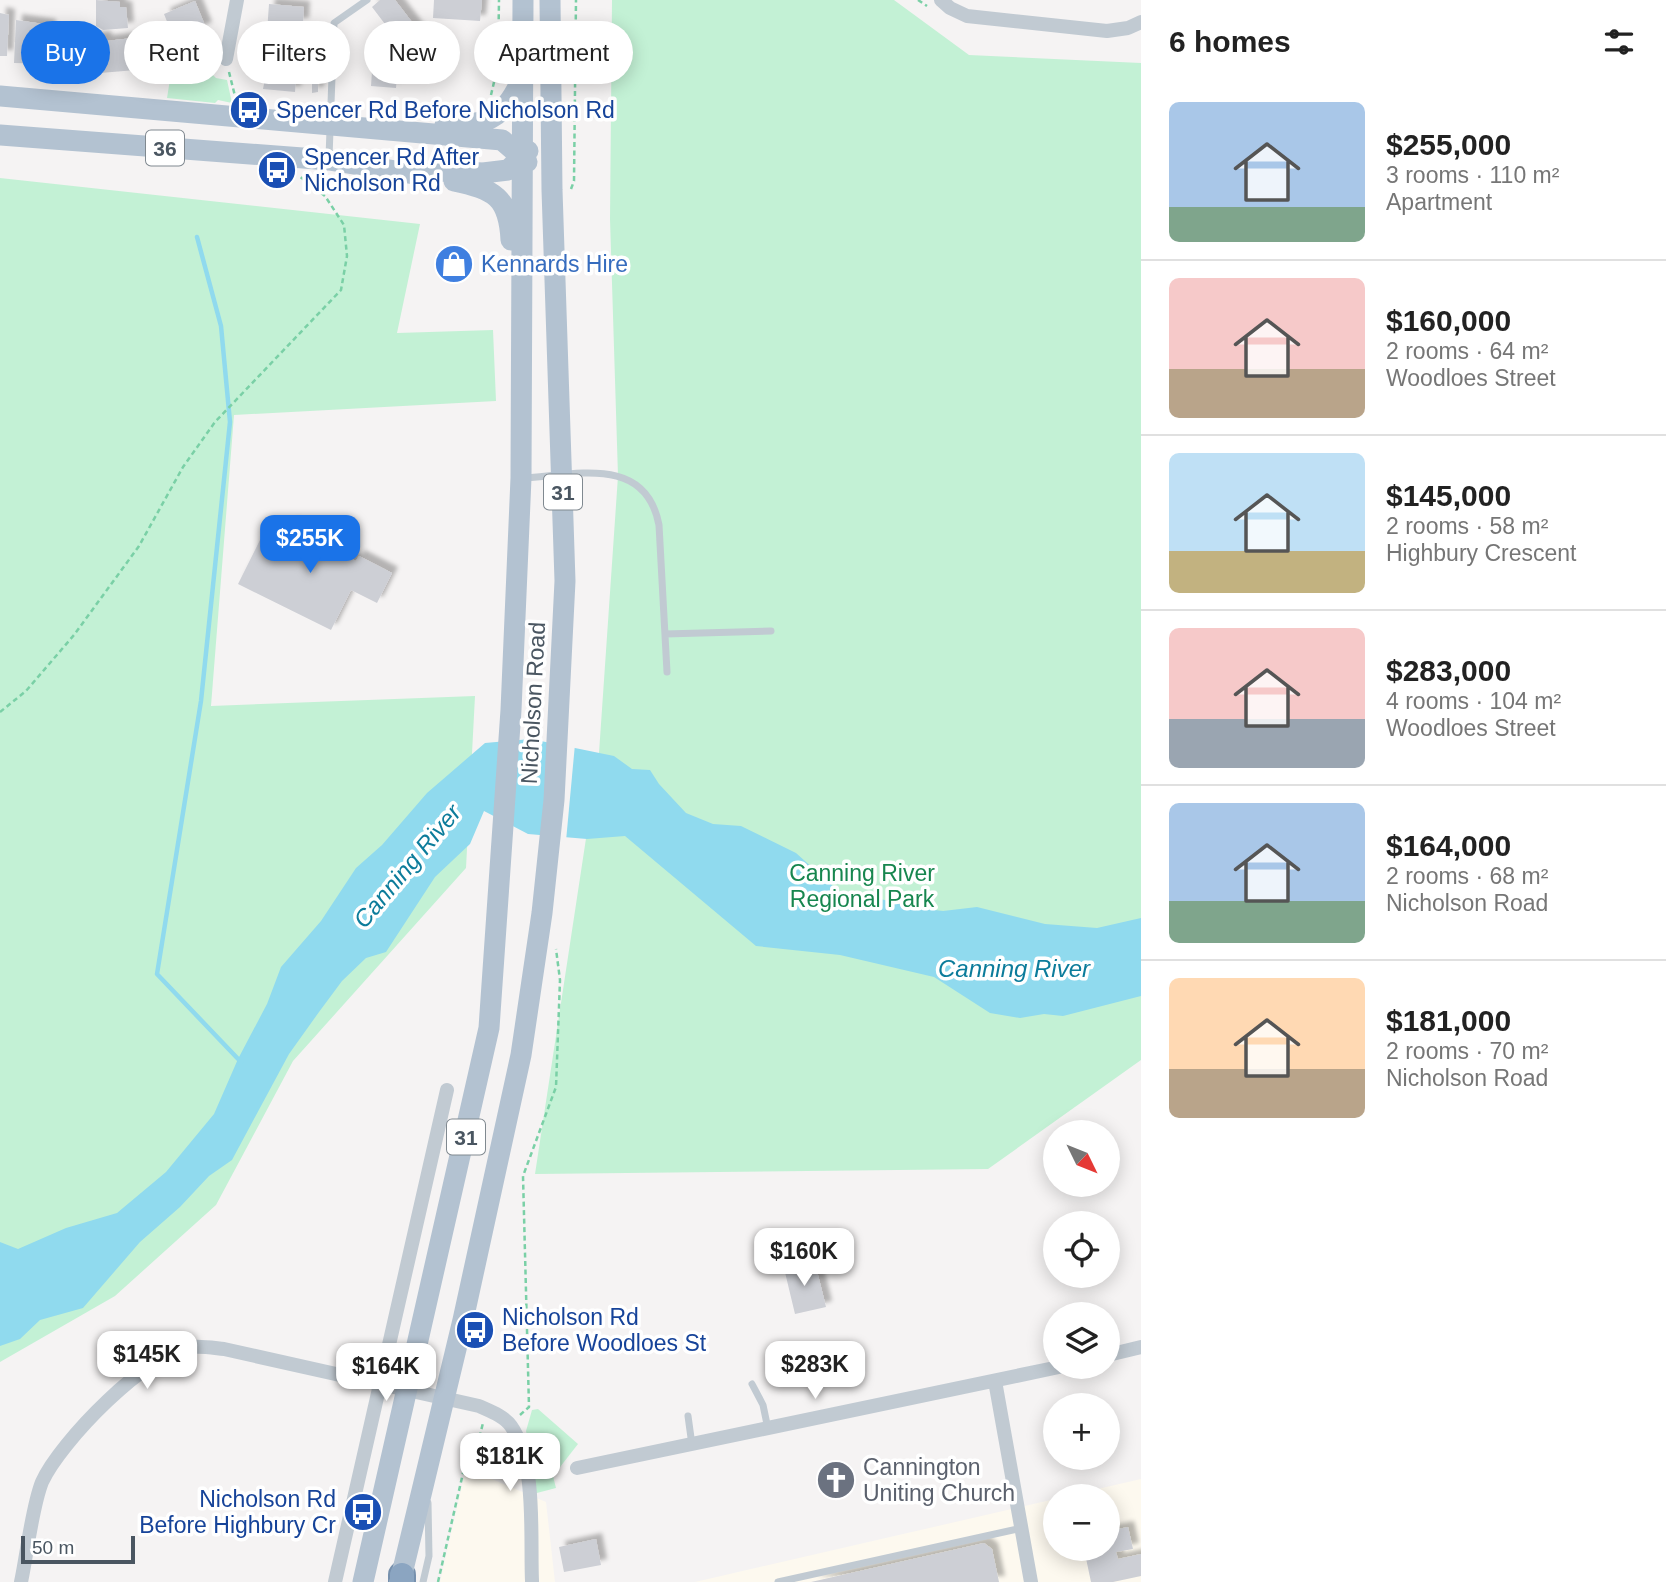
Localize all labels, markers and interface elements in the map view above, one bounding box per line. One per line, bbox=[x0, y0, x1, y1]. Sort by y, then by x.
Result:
chip: Buy bbox=[21, 21, 110, 84]
chip: Rent bbox=[124, 21, 223, 84]
chip: Filters bbox=[237, 21, 350, 84]
chip: New bbox=[364, 21, 460, 84]
chip: Apartment bbox=[474, 21, 633, 84]
icon: filters bbox=[1600, 23, 1638, 61]
text: 6 homes bbox=[1169, 25, 1291, 58]
bus stop icon: Spencer Rd Before Nicholson Rd bbox=[228, 89, 270, 131]
place label: Spencer Rd Before Nicholson Rd bbox=[276, 97, 615, 123]
text: $255,000 bbox=[1386, 128, 1511, 161]
road number: 36 bbox=[146, 130, 184, 166]
icon: home bbox=[1225, 130, 1309, 214]
place label: Spencer Rd After Nicholson Rd bbox=[304, 144, 479, 196]
bus stop icon: Spencer Rd After Nicholson Rd bbox=[256, 149, 298, 191]
text: 3 rooms · 110 m² bbox=[1386, 162, 1559, 188]
text: Apartment bbox=[1386, 189, 1492, 215]
shop icon: Kennards Hire bbox=[433, 243, 475, 285]
place label: Kennards Hire bbox=[481, 251, 628, 277]
text: $160,000 bbox=[1386, 304, 1511, 337]
icon: home bbox=[1225, 306, 1309, 390]
text: 2 rooms · 64 m² bbox=[1386, 338, 1548, 364]
text: Woodloes Street bbox=[1386, 365, 1556, 391]
road number: 31 bbox=[544, 475, 582, 510]
text: $145,000 bbox=[1386, 479, 1511, 512]
icon: home bbox=[1225, 481, 1309, 565]
text: 2 rooms · 58 m² bbox=[1386, 513, 1548, 539]
pin: $255K bbox=[261, 516, 359, 575]
text: $255K bbox=[276, 525, 344, 551]
text: Highbury Crescent bbox=[1386, 540, 1576, 566]
street label: Nicholson Road bbox=[516, 621, 550, 785]
text: $283,000 bbox=[1386, 654, 1511, 687]
icon: home bbox=[1225, 656, 1309, 740]
text: 4 rooms · 104 m² bbox=[1386, 688, 1561, 714]
text: Woodloes Street bbox=[1386, 715, 1556, 741]
water label: Canning River bbox=[348, 798, 467, 933]
text: $164,000 bbox=[1386, 829, 1511, 862]
icon: home bbox=[1225, 831, 1309, 915]
park label: Canning River Regional Park bbox=[789, 860, 935, 912]
text: 2 rooms · 68 m² bbox=[1386, 863, 1548, 889]
text: Nicholson Road bbox=[1386, 890, 1548, 916]
water label: Canning River bbox=[938, 955, 1091, 982]
text: $181,000 bbox=[1386, 1004, 1511, 1037]
icon: home bbox=[1225, 1006, 1309, 1090]
text: 2 rooms · 70 m² bbox=[1386, 1038, 1548, 1064]
text: Nicholson Road bbox=[1386, 1065, 1548, 1091]
road number: 31 bbox=[447, 1120, 485, 1154]
north arrow bbox=[1043, 1120, 1120, 1197]
map controls bbox=[1043, 1120, 1120, 1561]
button: locate bbox=[1043, 1211, 1120, 1288]
pin: $160K bbox=[755, 1228, 853, 1288]
text: $160K bbox=[770, 1238, 838, 1264]
button: layers bbox=[1043, 1302, 1120, 1379]
place label: Nicholson Rd Before Woodloes St bbox=[502, 1304, 707, 1356]
bus stop icon: Nicholson Rd Before Woodloes St bbox=[454, 1309, 496, 1351]
pin: $145K bbox=[98, 1332, 196, 1391]
text: $145K bbox=[113, 1341, 181, 1367]
pin: $283K bbox=[766, 1342, 864, 1401]
pin: $164K bbox=[337, 1344, 435, 1403]
text: $283K bbox=[781, 1351, 849, 1377]
text: $164K bbox=[352, 1353, 420, 1379]
button: + bbox=[1043, 1393, 1120, 1470]
pin: $181K bbox=[461, 1434, 559, 1493]
text: $181K bbox=[476, 1443, 544, 1469]
place label: Cannington Uniting Church bbox=[863, 1454, 1015, 1506]
church icon: Cannington Uniting Church bbox=[815, 1459, 857, 1501]
button: − bbox=[1043, 1484, 1120, 1561]
place label: Nicholson Rd Before Highbury Cr bbox=[139, 1486, 336, 1538]
bus stop icon: Nicholson Rd Before Highbury Cr bbox=[342, 1491, 384, 1533]
scale bar bbox=[21, 1533, 135, 1565]
text: 50 m bbox=[32, 1537, 74, 1558]

